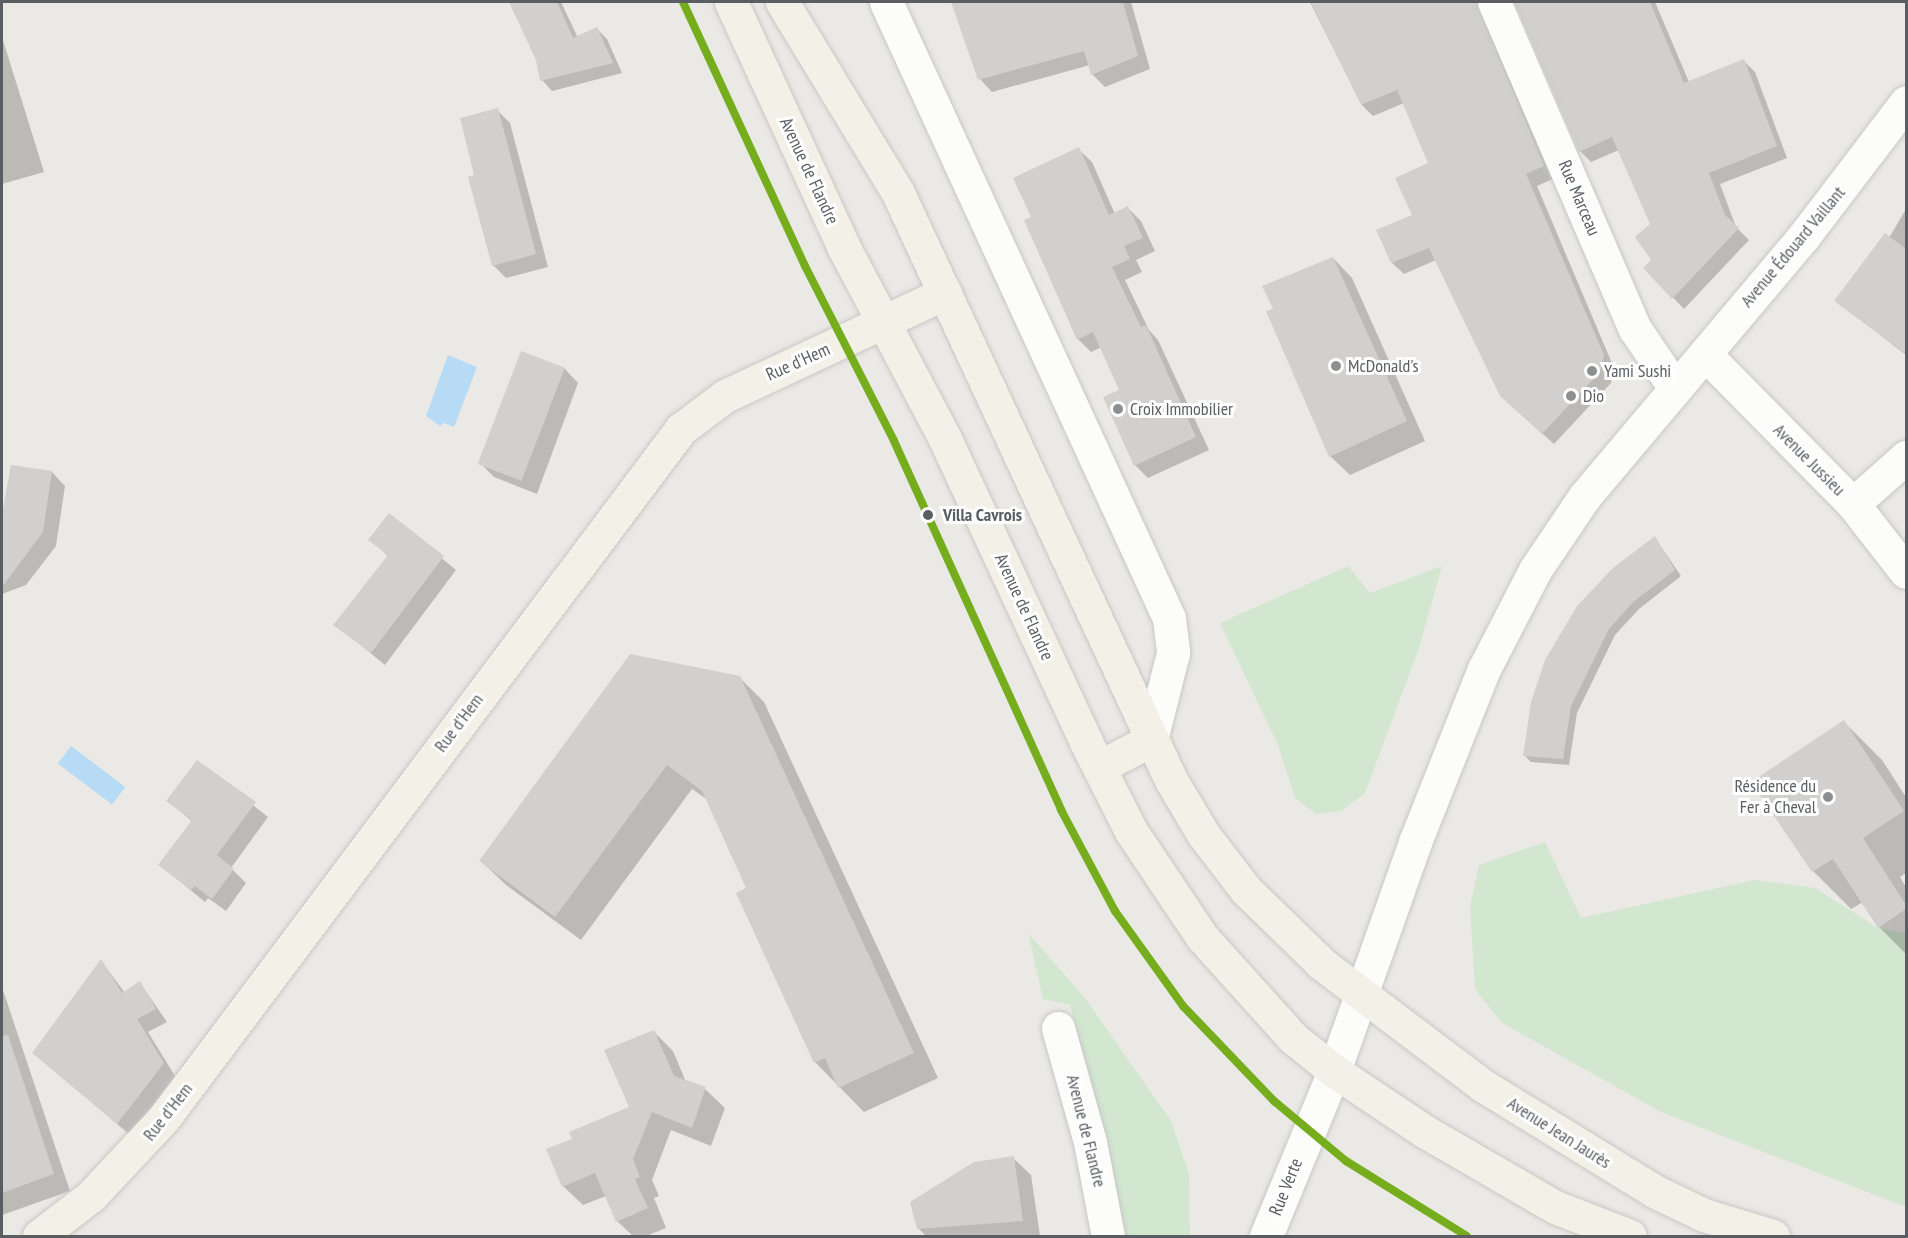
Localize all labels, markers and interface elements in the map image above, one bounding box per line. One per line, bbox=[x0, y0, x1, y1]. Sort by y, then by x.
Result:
street label: Avenue de Flandre bbox=[775, 114, 843, 228]
street label: Rue Marceau bbox=[1553, 157, 1605, 239]
street label: Avenue Édouard Vaillant bbox=[1736, 182, 1850, 312]
street label: Rue d'Hem bbox=[763, 338, 833, 386]
place label: McDonald's bbox=[1348, 355, 1419, 377]
marker: McDonald's bbox=[1329, 359, 1343, 373]
place label: Yami Sushi bbox=[1604, 360, 1671, 382]
marker: Yami Sushi bbox=[1585, 364, 1599, 378]
place label: Dio bbox=[1583, 385, 1604, 407]
marker: Dio bbox=[1564, 389, 1578, 403]
place label: Croix Immobilier bbox=[1130, 398, 1233, 420]
marker: Croix Immobilier bbox=[1111, 402, 1125, 416]
street label: Avenue Jussieu bbox=[1769, 420, 1849, 500]
place label: Villa Cavrois bbox=[943, 504, 1022, 526]
marker: Villa Cavrois bbox=[918, 505, 938, 525]
street label: Avenue de Flandre bbox=[990, 550, 1058, 664]
street label: Rue d'Hem bbox=[430, 690, 488, 756]
place label: Résidence du Fer à Cheval bbox=[1735, 776, 1816, 818]
marker: Résidence du Fer à Cheval bbox=[1821, 790, 1835, 804]
street label: Avenue de Flandre bbox=[1062, 1072, 1110, 1190]
street label: Rue d'Hem bbox=[139, 1079, 197, 1145]
street label: Avenue Jean Jaurès bbox=[1503, 1093, 1615, 1173]
street label: Rue Verte bbox=[1265, 1155, 1307, 1219]

